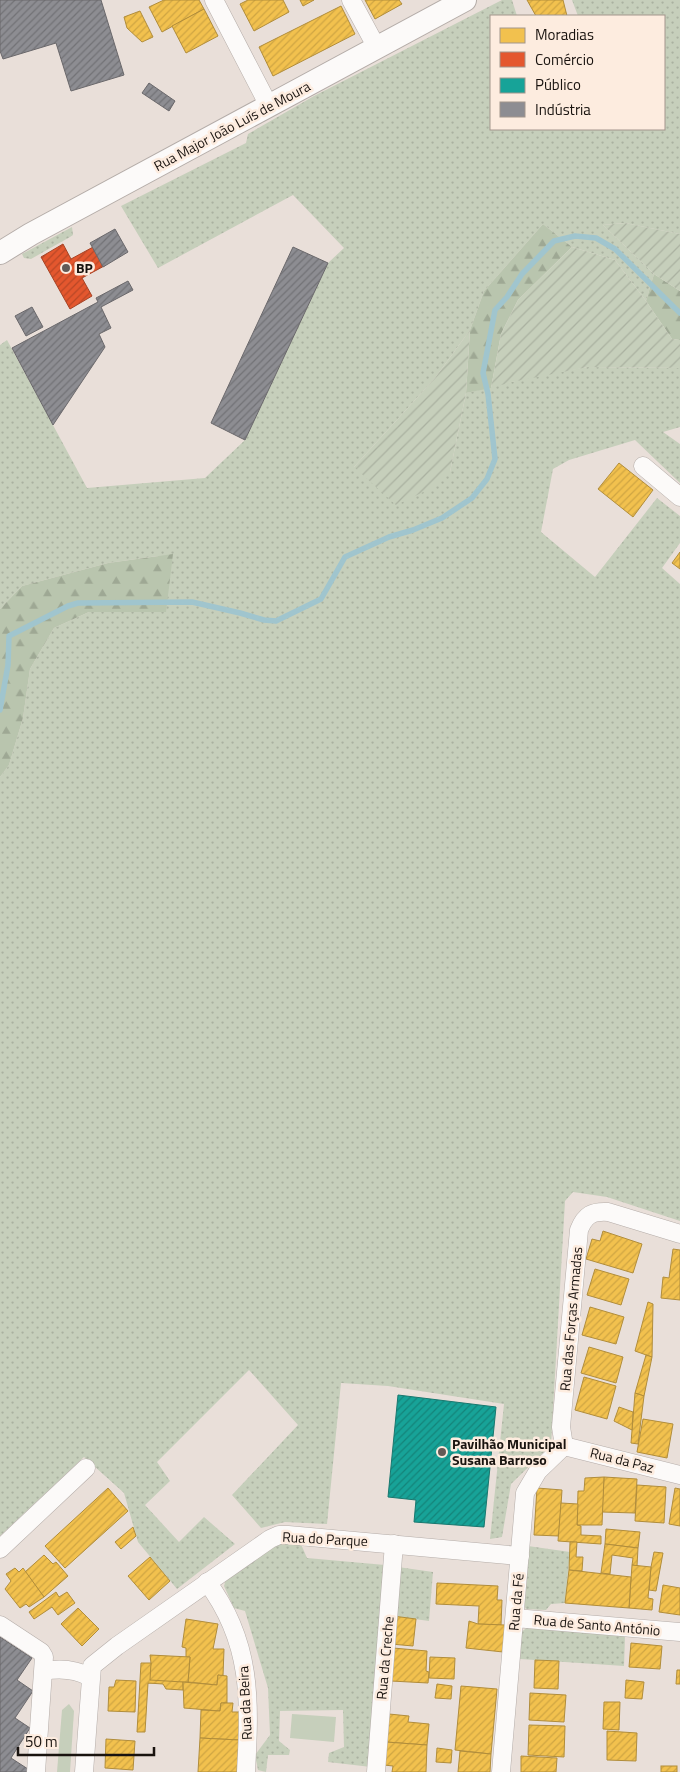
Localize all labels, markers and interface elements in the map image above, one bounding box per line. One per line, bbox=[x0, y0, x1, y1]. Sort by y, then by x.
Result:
legend bbox=[490, 15, 665, 130]
text: Moradias bbox=[535, 23, 594, 46]
text: Comércio bbox=[535, 48, 594, 71]
text: Público bbox=[535, 73, 581, 96]
street label: Rua Major João Luís de Moura bbox=[150, 75, 314, 176]
text: Indústria bbox=[535, 98, 591, 121]
place label: BP bbox=[76, 257, 93, 278]
marker: BP bbox=[60, 262, 72, 274]
street label: Rua das Forças Armadas bbox=[554, 1246, 587, 1392]
place label: Pavilhão Municipal Susana Barroso bbox=[452, 1433, 567, 1470]
street label: Rua da Paz bbox=[588, 1441, 656, 1478]
marker: Pavilhão Municipal Susana Barroso bbox=[436, 1446, 448, 1458]
street label: Rua do Parque bbox=[282, 1526, 368, 1551]
street label: Rua da Fé bbox=[503, 1572, 528, 1632]
street label: Rua de Santo António bbox=[533, 1608, 661, 1641]
street label: Rua da Creche bbox=[370, 1615, 399, 1701]
street label: Rua da Beira bbox=[232, 1665, 257, 1741]
scale bar bbox=[18, 1724, 154, 1756]
text: 50 m bbox=[25, 1730, 58, 1753]

